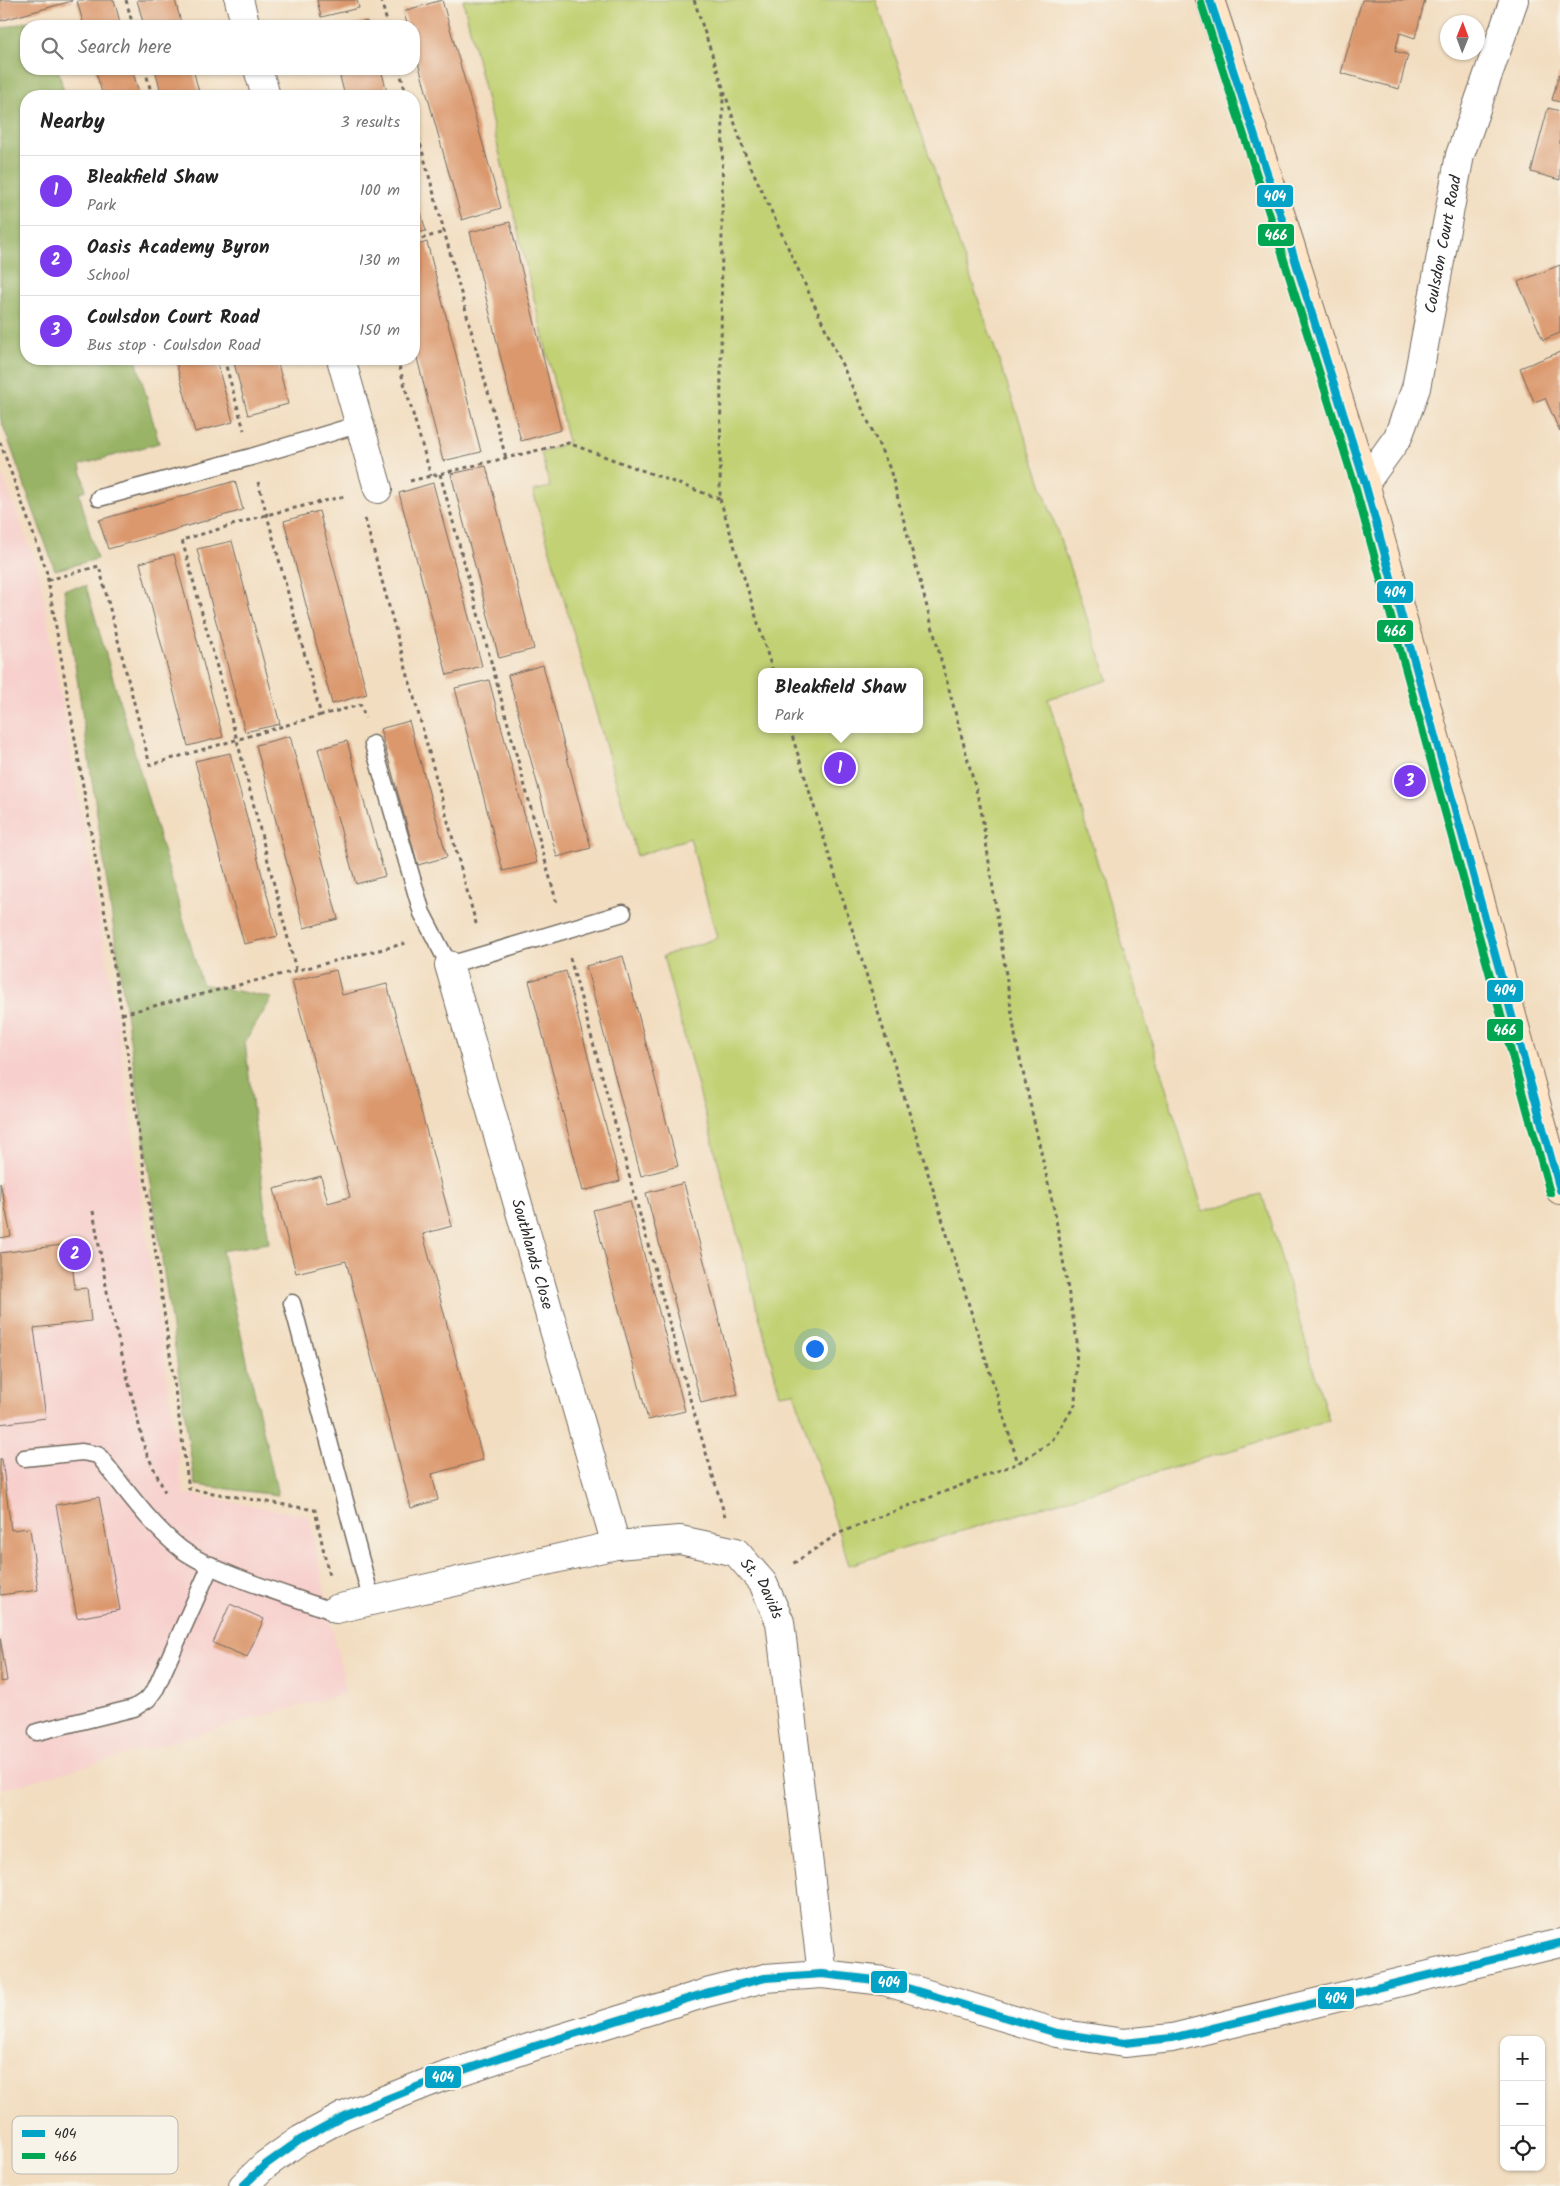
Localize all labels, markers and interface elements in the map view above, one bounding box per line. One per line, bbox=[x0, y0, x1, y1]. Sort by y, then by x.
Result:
north arrow bbox=[1440, 15, 1485, 60]
search box bbox=[20, 20, 420, 75]
text: Search here bbox=[78, 33, 172, 63]
icon: search bbox=[38, 34, 66, 62]
text: Nearby bbox=[40, 106, 105, 139]
text: 3 results bbox=[341, 110, 400, 135]
text: Bleakfield Shaw bbox=[87, 163, 218, 193]
street label: Coulsdon Court Road bbox=[1418, 172, 1469, 315]
text: 1 bbox=[54, 178, 58, 203]
text: 100 m bbox=[360, 178, 400, 203]
line badge: 404 bbox=[1256, 184, 1294, 208]
text: 404 bbox=[1264, 186, 1287, 208]
text: Park bbox=[87, 193, 116, 218]
line badge: 466 bbox=[1257, 223, 1295, 247]
text: 466 bbox=[1265, 225, 1288, 247]
text: Oasis Academy Byron bbox=[87, 233, 269, 263]
text: 2 bbox=[51, 248, 61, 273]
text: 130 m bbox=[359, 248, 400, 273]
text: School bbox=[87, 263, 130, 288]
text: Coulsdon Court Road bbox=[87, 303, 260, 333]
text: 3 bbox=[52, 318, 60, 343]
text: 150 m bbox=[359, 318, 400, 343]
text: Bus stop · Coulsdon Road bbox=[87, 333, 260, 358]
line badge: 404 bbox=[1376, 580, 1414, 604]
text: 404 bbox=[1384, 582, 1407, 604]
line badge: 466 bbox=[1376, 619, 1414, 643]
text: 466 bbox=[1384, 621, 1407, 643]
popup bbox=[758, 668, 923, 733]
text: Bleakfield Shaw bbox=[775, 673, 906, 703]
text: Park bbox=[775, 703, 804, 728]
pin: 1 bbox=[824, 749, 856, 787]
pin: 3 bbox=[1394, 762, 1426, 800]
line badge: 404 bbox=[1486, 979, 1524, 1003]
text: 404 bbox=[1494, 980, 1517, 1002]
line badge: 466 bbox=[1486, 1018, 1524, 1042]
text: 466 bbox=[1494, 1020, 1517, 1042]
street label: Southlands Close bbox=[504, 1196, 560, 1313]
pin: 2 bbox=[59, 1235, 91, 1273]
your location bbox=[802, 1336, 828, 1362]
street label: St. Davids bbox=[734, 1552, 790, 1623]
line badge: 404 bbox=[870, 1970, 908, 1994]
text: 404 bbox=[878, 1972, 901, 1994]
line badge: 404 bbox=[1317, 1986, 1355, 2010]
text: 404 bbox=[1325, 1988, 1348, 2010]
map controls bbox=[1500, 2036, 1545, 2171]
button: + bbox=[1500, 2036, 1545, 2081]
line badge: 404 bbox=[424, 2065, 462, 2089]
text: 404 bbox=[432, 2067, 455, 2089]
button: − bbox=[1500, 2081, 1545, 2126]
legend bbox=[12, 2116, 178, 2174]
text: 404 bbox=[54, 2123, 77, 2145]
button: locate bbox=[1500, 2126, 1545, 2171]
text: 466 bbox=[54, 2146, 77, 2168]

